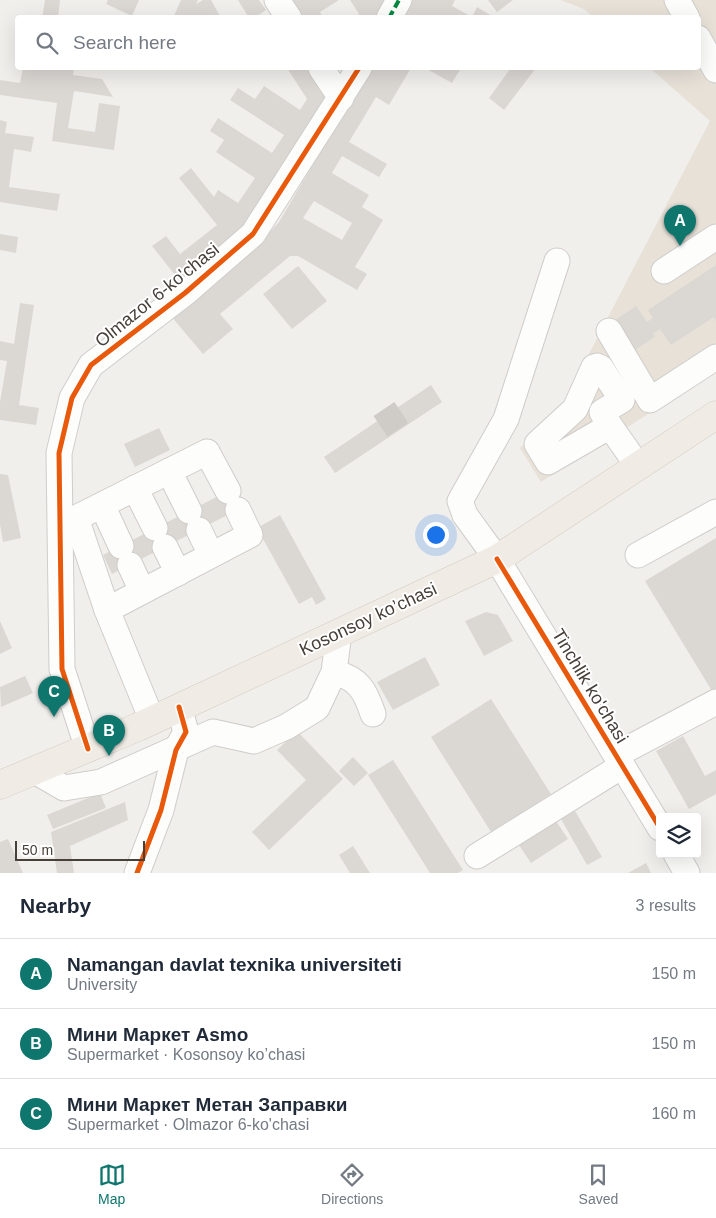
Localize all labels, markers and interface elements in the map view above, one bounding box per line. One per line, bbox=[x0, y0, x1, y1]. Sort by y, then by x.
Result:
search box bbox=[15, 15, 701, 70]
icon: search bbox=[33, 29, 61, 57]
text: Search here bbox=[73, 32, 177, 53]
pin: A bbox=[664, 205, 696, 246]
street label: Olmazor 6-ko'chasi bbox=[91, 239, 223, 351]
your location bbox=[423, 522, 449, 548]
street label: Kosonsoy ko’chasi bbox=[296, 578, 440, 660]
street label: Tinchlik ko'chasi bbox=[548, 625, 632, 747]
pin: C bbox=[38, 676, 70, 717]
pin: B bbox=[93, 715, 125, 756]
map controls bbox=[656, 813, 701, 858]
button: layers bbox=[656, 813, 701, 858]
scale bar bbox=[15, 838, 145, 861]
text: 50 m bbox=[22, 842, 53, 858]
text: Nearby bbox=[20, 894, 91, 917]
text: 3 results bbox=[636, 897, 696, 914]
text: Namangan davlat texnika universiteti bbox=[67, 954, 402, 975]
text: A bbox=[30, 965, 42, 982]
text: 150 m bbox=[652, 965, 696, 982]
text: University bbox=[67, 976, 137, 993]
text: Мини Маркет Asmo bbox=[67, 1024, 248, 1045]
text: B bbox=[30, 1035, 42, 1052]
text: 150 m bbox=[652, 1035, 696, 1052]
text: Supermarket · Kosonsoy ko’chasi bbox=[67, 1046, 305, 1063]
text: Мини Маркет Метан Заправки bbox=[67, 1094, 347, 1115]
text: C bbox=[30, 1105, 42, 1122]
text: 160 m bbox=[652, 1105, 696, 1122]
text: Supermarket · Olmazor 6-ko'chasi bbox=[67, 1116, 309, 1133]
tab: Map bbox=[98, 1161, 126, 1207]
tab: Directions bbox=[321, 1161, 383, 1207]
tab: Saved bbox=[579, 1161, 618, 1207]

